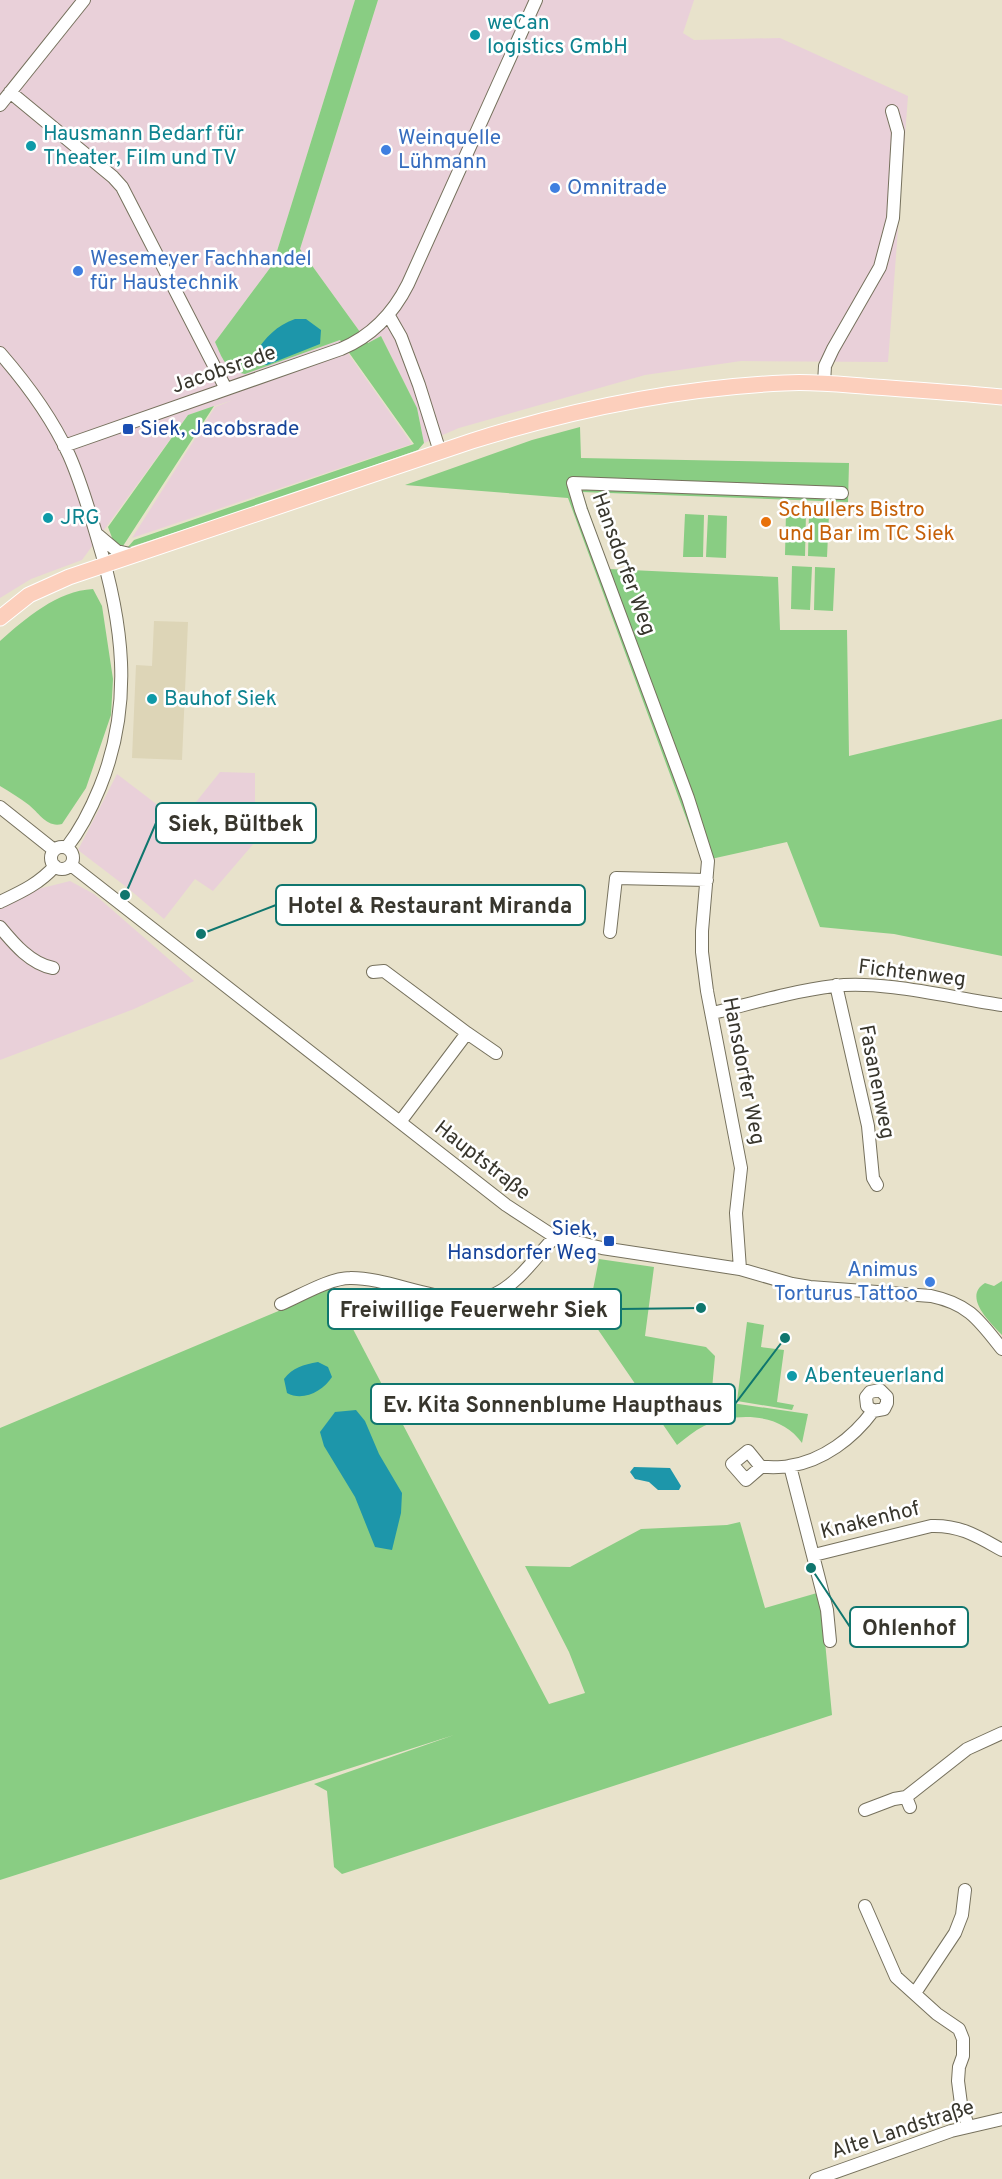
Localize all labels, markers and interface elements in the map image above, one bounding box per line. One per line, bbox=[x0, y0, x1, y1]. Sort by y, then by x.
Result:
place label: weCan logistics GmbH bbox=[487, 10, 628, 61]
marker: weCan logistics GmbH bbox=[468, 28, 482, 42]
place label: Hausmann Bedarf für Theater, Film und TV bbox=[43, 121, 244, 172]
place label: Weinquelle Lühmann bbox=[398, 125, 501, 176]
marker: Hausmann Bedarf für Theater, Film und TV bbox=[24, 139, 38, 153]
marker: Weinquelle Lühmann bbox=[379, 143, 393, 157]
place label: Omnitrade bbox=[567, 175, 667, 202]
marker: Omnitrade bbox=[548, 181, 562, 195]
place label: Wesemeyer Fachhandel für Haustechnik bbox=[90, 246, 312, 297]
marker: Wesemeyer Fachhandel für Haustechnik bbox=[71, 264, 85, 278]
street label: Jacobsrade bbox=[168, 340, 280, 400]
place label: Siek, Jacobsrade bbox=[140, 416, 299, 443]
marker: Siek, Jacobsrade bbox=[121, 422, 135, 436]
street label: Hansdorfer Weg bbox=[585, 489, 661, 639]
place label: Schullers Bistro und Bar im TC Siek bbox=[778, 497, 955, 548]
place label: JRG bbox=[60, 505, 100, 532]
marker: JRG bbox=[41, 511, 55, 525]
marker: Schullers Bistro und Bar im TC Siek bbox=[759, 515, 773, 529]
place label: Bauhof Siek bbox=[164, 686, 277, 713]
marker: Bauhof Siek bbox=[145, 692, 159, 706]
callout: Siek, Bültbek bbox=[156, 803, 316, 843]
text: Siek, Bültbek bbox=[168, 812, 304, 839]
callout: Hotel & Restaurant Miranda bbox=[276, 885, 585, 925]
text: Hotel & Restaurant Miranda bbox=[288, 894, 572, 921]
street label: Fichtenweg bbox=[857, 954, 967, 994]
street label: Hansdorfer Weg bbox=[715, 995, 771, 1147]
street label: Fasanenweg bbox=[852, 1023, 900, 1141]
street label: Hauptstraße bbox=[428, 1115, 536, 1207]
place label: Siek, Hansdorfer Weg bbox=[447, 1216, 597, 1267]
marker: Siek, Hansdorfer Weg bbox=[602, 1234, 616, 1248]
place label: Animus Torturus Tattoo bbox=[774, 1257, 918, 1308]
marker: Animus Torturus Tattoo bbox=[923, 1275, 937, 1289]
callout: Freiwillige Feuerwehr Siek bbox=[328, 1289, 621, 1329]
text: Freiwillige Feuerwehr Siek bbox=[340, 1298, 608, 1325]
place label: Abenteuerland bbox=[804, 1363, 945, 1390]
marker: Abenteuerland bbox=[785, 1369, 799, 1383]
callout: Ev. Kita Sonnenblume Haupthaus bbox=[371, 1384, 735, 1424]
text: Ev. Kita Sonnenblume Haupthaus bbox=[383, 1393, 723, 1420]
street label: Knakenhof bbox=[818, 1496, 922, 1546]
callout: Ohlenhof bbox=[850, 1607, 968, 1647]
text: Ohlenhof bbox=[862, 1616, 956, 1643]
street label: Alte Landstraße bbox=[828, 2094, 978, 2166]

